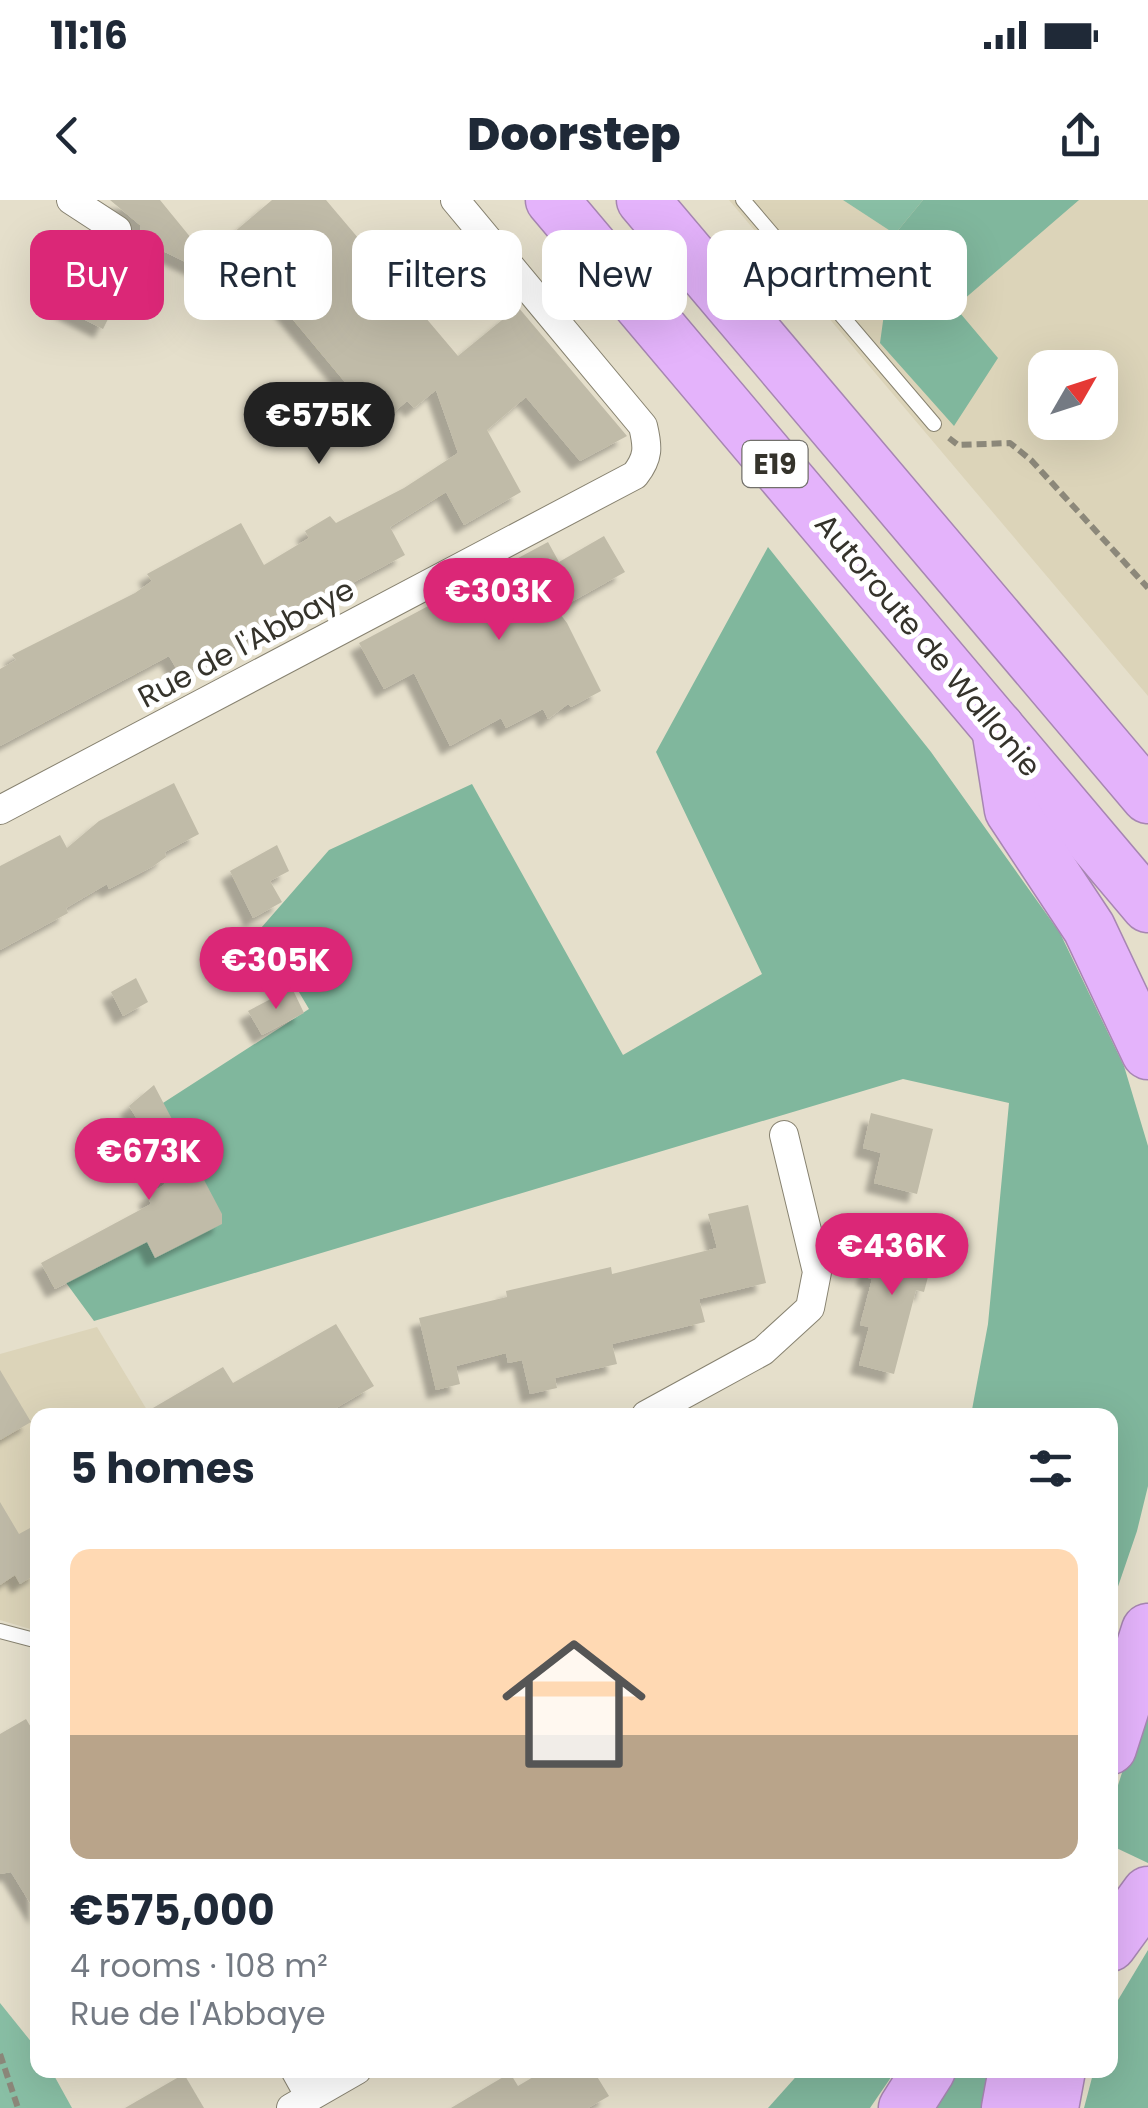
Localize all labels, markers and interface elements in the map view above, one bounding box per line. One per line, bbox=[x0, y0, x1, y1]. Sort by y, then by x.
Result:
text: 11:16 bbox=[50, 9, 128, 62]
text: Doorstep bbox=[467, 103, 681, 166]
icon: back bbox=[40, 108, 95, 163]
icon: share bbox=[1053, 108, 1108, 163]
chip: Buy bbox=[30, 230, 164, 320]
chip: Rent bbox=[184, 230, 332, 320]
chip: Filters bbox=[352, 230, 522, 320]
chip: New bbox=[542, 230, 687, 320]
chip: Apartment bbox=[707, 230, 967, 320]
north arrow bbox=[1028, 350, 1118, 440]
map controls bbox=[1028, 350, 1118, 440]
pin: €575K bbox=[249, 382, 389, 467]
text: €575K bbox=[266, 392, 372, 437]
road number: E19 bbox=[742, 441, 808, 487]
street label: Autoroute de Wallonie bbox=[805, 504, 1051, 786]
pin: €303K bbox=[429, 558, 569, 643]
street label: Rue de l'Abbaye bbox=[130, 568, 362, 718]
text: €303K bbox=[445, 568, 553, 613]
pin: €305K bbox=[206, 927, 346, 1012]
text: €305K bbox=[222, 937, 330, 982]
pin: €673K bbox=[79, 1118, 219, 1203]
text: €673K bbox=[97, 1128, 201, 1173]
pin: €436K bbox=[822, 1213, 962, 1298]
text: €436K bbox=[837, 1223, 947, 1268]
text: 5 homes bbox=[70, 1439, 255, 1498]
icon: filters bbox=[1023, 1441, 1078, 1496]
icon: home bbox=[484, 1614, 664, 1794]
text: €575,000 bbox=[70, 1881, 275, 1940]
text: 4 rooms · 108 m² bbox=[70, 1943, 328, 1988]
text: Rue de l'Abbaye bbox=[70, 1991, 326, 2036]

